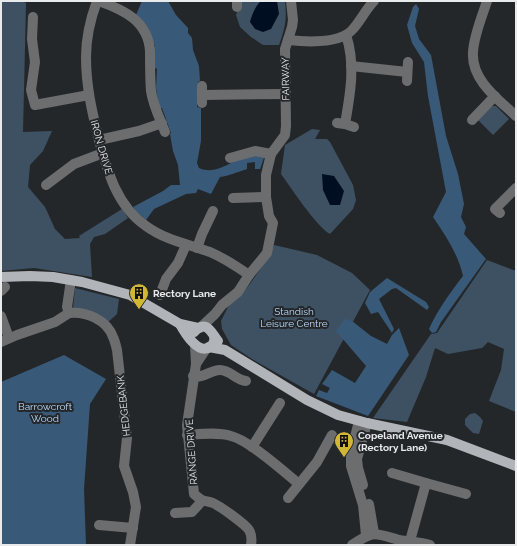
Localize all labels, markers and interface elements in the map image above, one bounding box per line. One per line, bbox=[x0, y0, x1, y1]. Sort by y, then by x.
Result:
street label: FAIRWAY bbox=[280, 57, 291, 101]
street label: IRON DRIVE bbox=[89, 119, 115, 175]
building icon: Rectory Lane bbox=[128, 282, 150, 310]
place label: Rectory Lane bbox=[153, 288, 216, 299]
park label: Standish Leisure Centre bbox=[260, 306, 328, 329]
street label: HEDGEBANK bbox=[115, 374, 132, 437]
park label: Barrowcroft Wood bbox=[18, 401, 73, 424]
street label: RANGE DRIVE bbox=[184, 419, 199, 485]
building icon: Copeland Avenue (Rectory Lane) bbox=[333, 430, 355, 458]
place label: Copeland Avenue (Rectory Lane) bbox=[358, 430, 443, 453]

